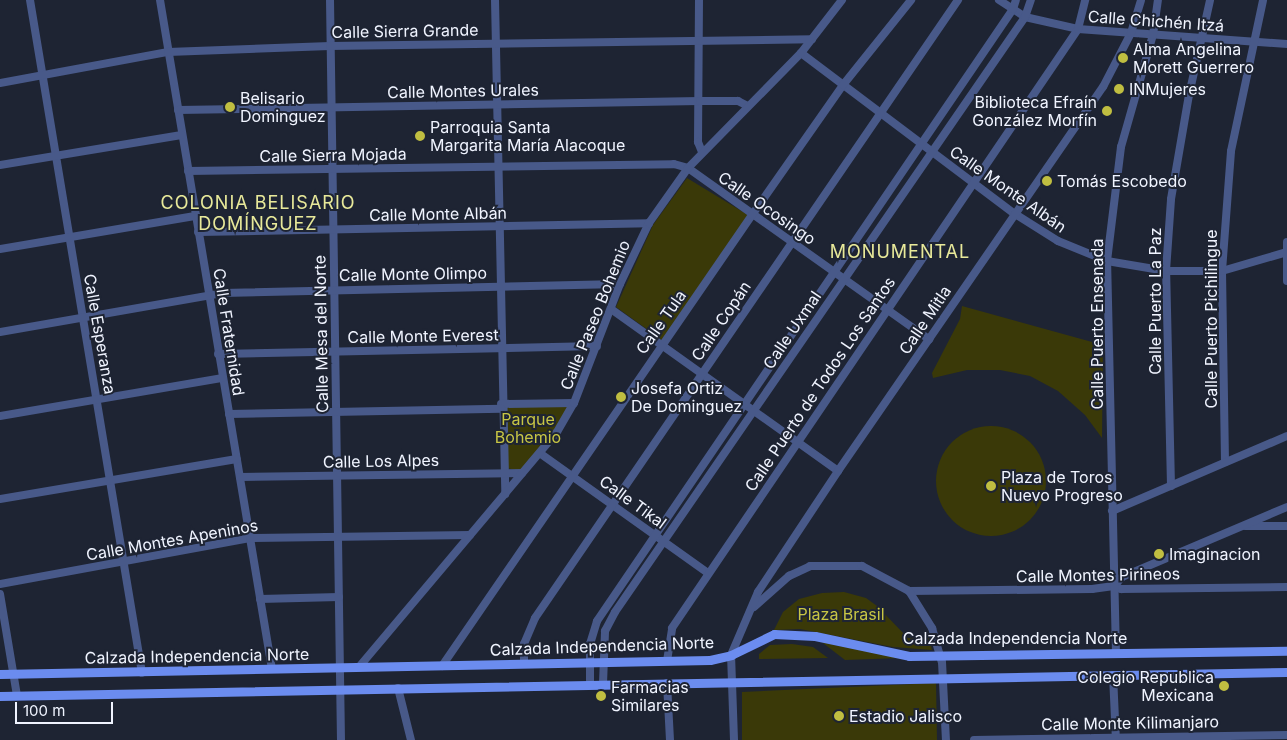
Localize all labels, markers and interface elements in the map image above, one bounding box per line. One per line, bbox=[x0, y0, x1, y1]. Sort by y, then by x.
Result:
street label: Calle Chichén Itzá bbox=[1087, 7, 1225, 35]
street label: Calle Sierra Grande bbox=[331, 20, 479, 42]
place label: Alma Angelina Morett Guerrero bbox=[1133, 39, 1254, 77]
marker: Alma Angelina Morett Guerrero bbox=[1117, 52, 1129, 64]
place label: INMujeres bbox=[1129, 79, 1206, 99]
street label: Calle Montes Urales bbox=[387, 80, 539, 102]
marker: INMujeres bbox=[1113, 83, 1125, 95]
place label: Belisario Dominguez bbox=[240, 88, 326, 126]
place label: Biblioteca Efraín González Morfín bbox=[972, 92, 1097, 130]
marker: Belisario Dominguez bbox=[224, 101, 236, 113]
marker: Biblioteca Efraín González Morfín bbox=[1101, 105, 1113, 117]
place label: Parroquia Santa Margarita María Alacoque bbox=[430, 117, 625, 155]
marker: Parroquia Santa Margarita María Alacoque bbox=[414, 130, 426, 142]
street label: Calle Monte Albán bbox=[946, 142, 1070, 236]
street label: Calle Sierra Mojada bbox=[259, 144, 407, 166]
street label: Calle Ocosingo bbox=[715, 167, 819, 249]
place label: Tomás Escobedo bbox=[1057, 171, 1187, 191]
marker: Tomás Escobedo bbox=[1041, 175, 1053, 187]
district label: COLONIA BELISARIO DOMÍNGUEZ bbox=[158, 193, 358, 235]
street label: Calle Monte Albán bbox=[369, 203, 507, 225]
street label: Calle Puerto La Paz bbox=[1145, 227, 1165, 375]
street label: Calle Puerto Pichilingue bbox=[1201, 229, 1221, 409]
street label: Calle Paseo Bohemio bbox=[556, 237, 634, 393]
street label: Calle Puerto Ensenada bbox=[1087, 239, 1107, 409]
district label: MONUMENTAL bbox=[829, 241, 971, 263]
street label: Calle Mesa del Norte bbox=[310, 255, 332, 413]
street label: Calle Monte Olimpo bbox=[339, 263, 487, 285]
street label: Calle Fraternidad bbox=[209, 267, 249, 397]
street label: Calle Esperanza bbox=[80, 272, 120, 396]
street label: Calle Puerto de Todos Los Santos bbox=[741, 273, 899, 495]
street label: Calle Copán bbox=[687, 278, 755, 364]
street label: Calle Mitla bbox=[895, 282, 955, 358]
street label: Calle Tula bbox=[632, 286, 690, 358]
street label: Calle Uxmal bbox=[759, 287, 825, 373]
street label: Calle Monte Everest bbox=[347, 325, 499, 347]
place label: Josefa Ortiz De Dominguez bbox=[631, 378, 742, 416]
marker: Josefa Ortiz De Dominguez bbox=[615, 391, 627, 403]
park label: Parque Bohemio bbox=[495, 409, 561, 447]
street label: Calle Los Alpes bbox=[323, 450, 439, 472]
place label: Plaza de Toros Nuevo Progreso bbox=[1001, 467, 1123, 505]
street label: Calle Tikal bbox=[596, 471, 670, 533]
marker: Plaza de Toros Nuevo Progreso bbox=[985, 480, 997, 492]
street label: Calle Montes Apeninos bbox=[85, 515, 259, 565]
place label: Imaginacion bbox=[1169, 544, 1260, 564]
marker: Imaginacion bbox=[1153, 548, 1165, 560]
street label: Calle Montes Pirineos bbox=[1016, 564, 1180, 586]
park label: Plaza Brasil bbox=[797, 604, 885, 624]
street label: Calzada Independencia Norte bbox=[903, 628, 1127, 648]
street label: Calzada Independencia Norte bbox=[489, 632, 715, 660]
street label: Calzada Independencia Norte bbox=[85, 644, 309, 668]
place label: Colegio Republica Mexicana bbox=[1077, 667, 1214, 705]
place label: Farmacias Similares bbox=[611, 677, 689, 715]
marker: Colegio Republica Mexicana bbox=[1218, 680, 1230, 692]
marker: Farmacias Similares bbox=[595, 690, 607, 702]
scale bar bbox=[18, 692, 115, 724]
text: 100 m bbox=[23, 701, 65, 720]
place label: Estadio Jalisco bbox=[849, 706, 962, 726]
marker: Estadio Jalisco bbox=[833, 710, 845, 722]
street label: Calle Monte Kilimanjaro bbox=[1041, 712, 1219, 734]

